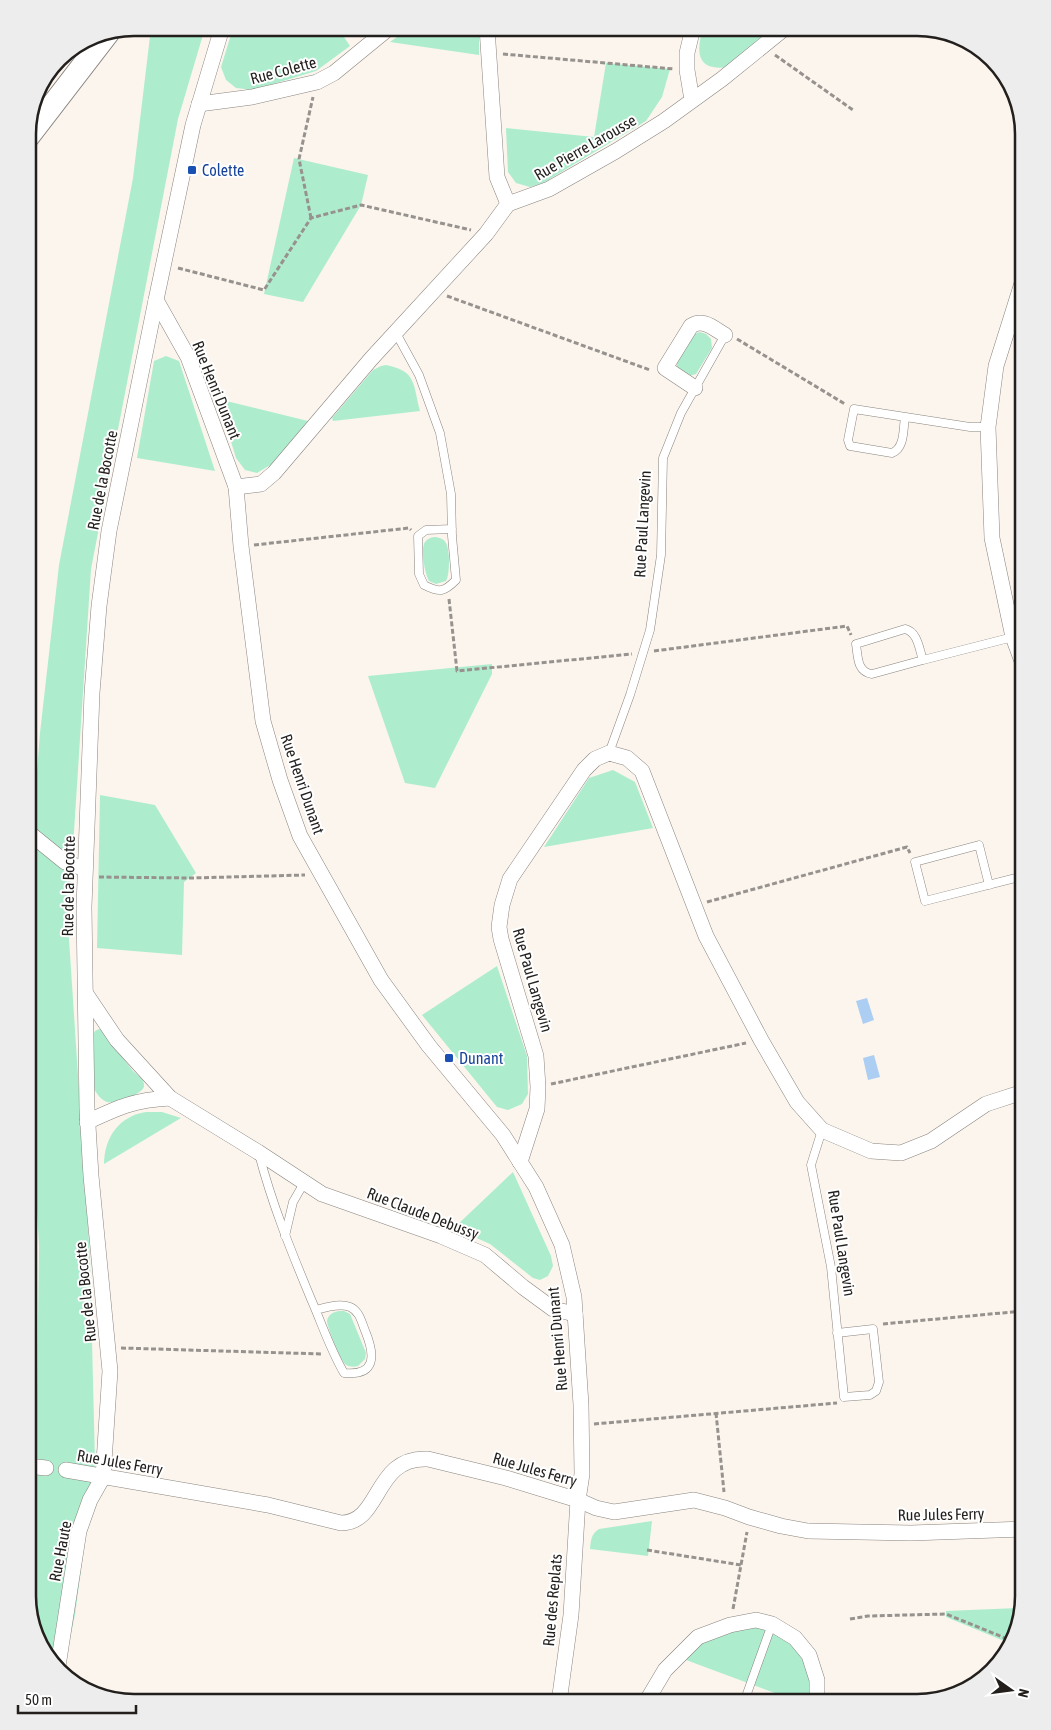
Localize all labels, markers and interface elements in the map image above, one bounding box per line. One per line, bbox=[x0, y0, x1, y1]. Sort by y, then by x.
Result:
street label: Rue Colette bbox=[248, 53, 318, 87]
street label: Rue Pierre Larousse bbox=[531, 111, 639, 183]
place label: Colette bbox=[202, 161, 244, 179]
marker: Colette bbox=[186, 164, 198, 176]
street label: Rue Henri Dunant bbox=[189, 338, 245, 442]
street label: Rue de la Bocotte bbox=[84, 429, 120, 531]
street label: Rue Paul Langevin bbox=[630, 470, 655, 578]
street label: Rue Henri Dunant bbox=[278, 732, 329, 837]
street label: Rue de la Bocotte bbox=[58, 835, 78, 937]
street label: Rue Paul Langevin bbox=[509, 926, 556, 1034]
place label: Dunant bbox=[459, 1049, 504, 1067]
marker: Dunant bbox=[443, 1052, 455, 1064]
street label: Rue Claude Debussy bbox=[364, 1183, 482, 1244]
street label: Rue Paul Langevin bbox=[824, 1189, 859, 1298]
street label: Rue de la Bocotte bbox=[71, 1241, 99, 1343]
street label: Rue Henri Dunant bbox=[543, 1286, 571, 1392]
street label: Rue Jules Ferry bbox=[76, 1446, 165, 1479]
street label: Rue Jules Ferry bbox=[491, 1448, 580, 1491]
street label: Rue Jules Ferry bbox=[898, 1504, 985, 1525]
street label: Rue Haute bbox=[45, 1519, 75, 1583]
street label: Rue des Replats bbox=[539, 1553, 566, 1647]
north arrow bbox=[986, 1665, 1036, 1715]
scale bar bbox=[18, 1682, 135, 1714]
text: N bbox=[1015, 1687, 1032, 1699]
text: 50 m bbox=[25, 1691, 52, 1708]

